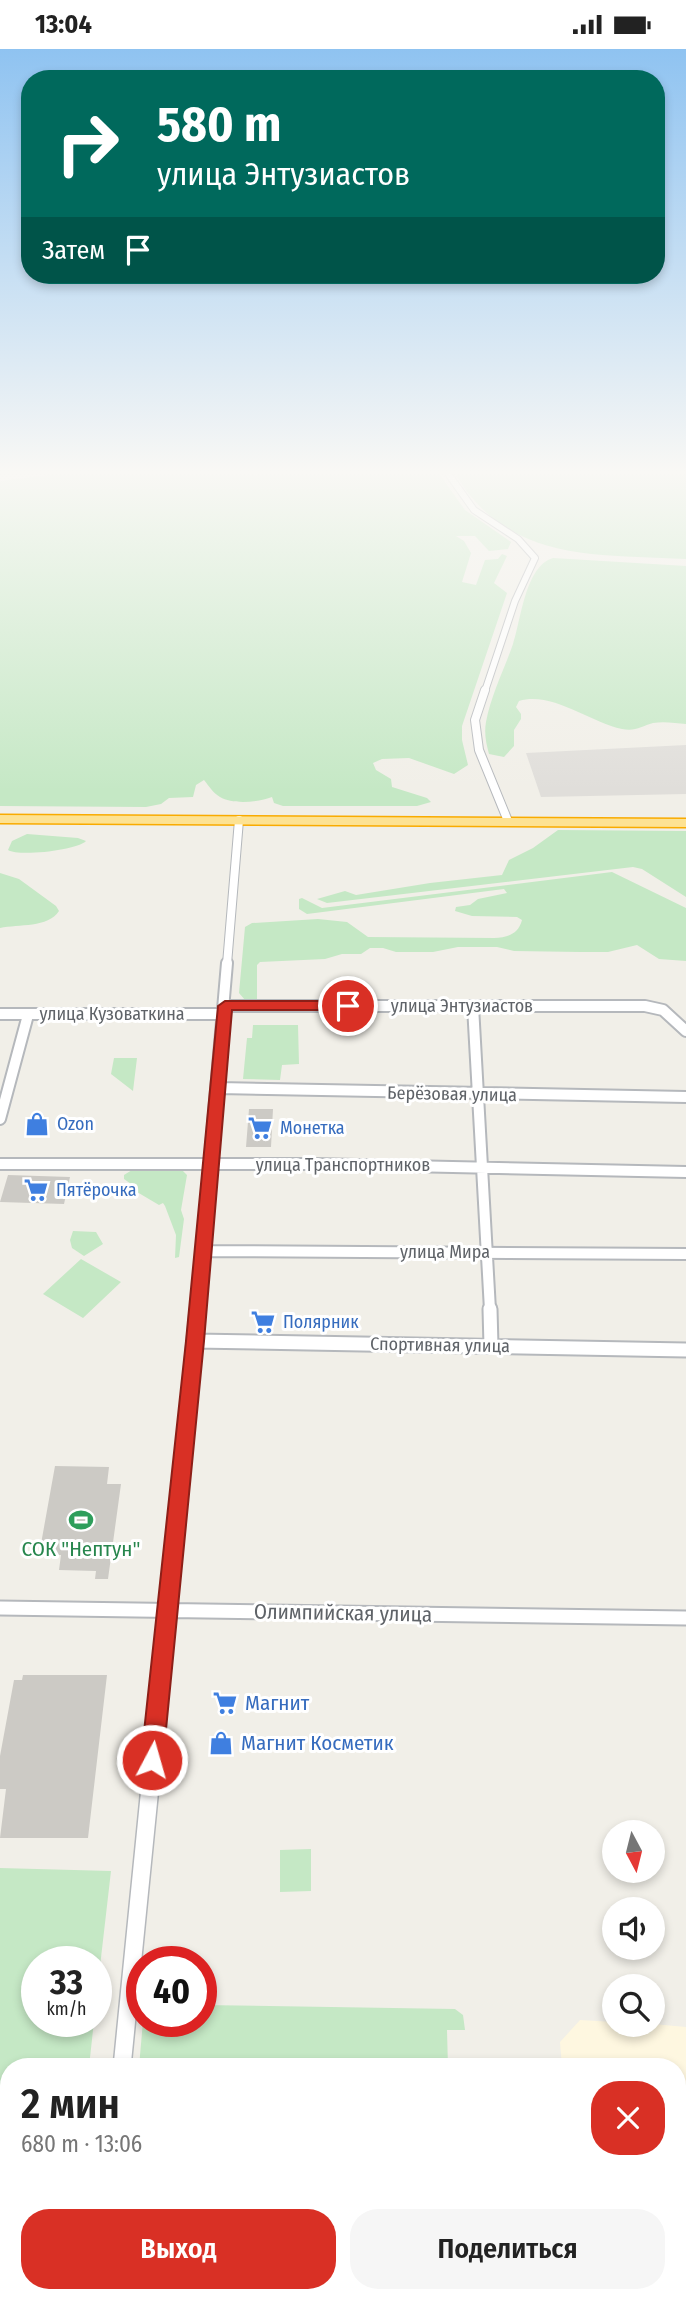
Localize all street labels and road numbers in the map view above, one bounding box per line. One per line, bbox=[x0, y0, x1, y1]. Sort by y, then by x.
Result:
street label: улица Энтузиастов bbox=[391, 995, 533, 1017]
street label: улица Кузоваткина bbox=[39, 1003, 185, 1025]
street label: Берёзовая улица bbox=[387, 1082, 517, 1106]
street label: улица Транспортников bbox=[256, 1154, 430, 1176]
street label: улица Мира bbox=[400, 1241, 490, 1263]
street label: Спортивная улица bbox=[370, 1333, 510, 1357]
street label: Олимпийская улица bbox=[254, 1598, 432, 1628]

